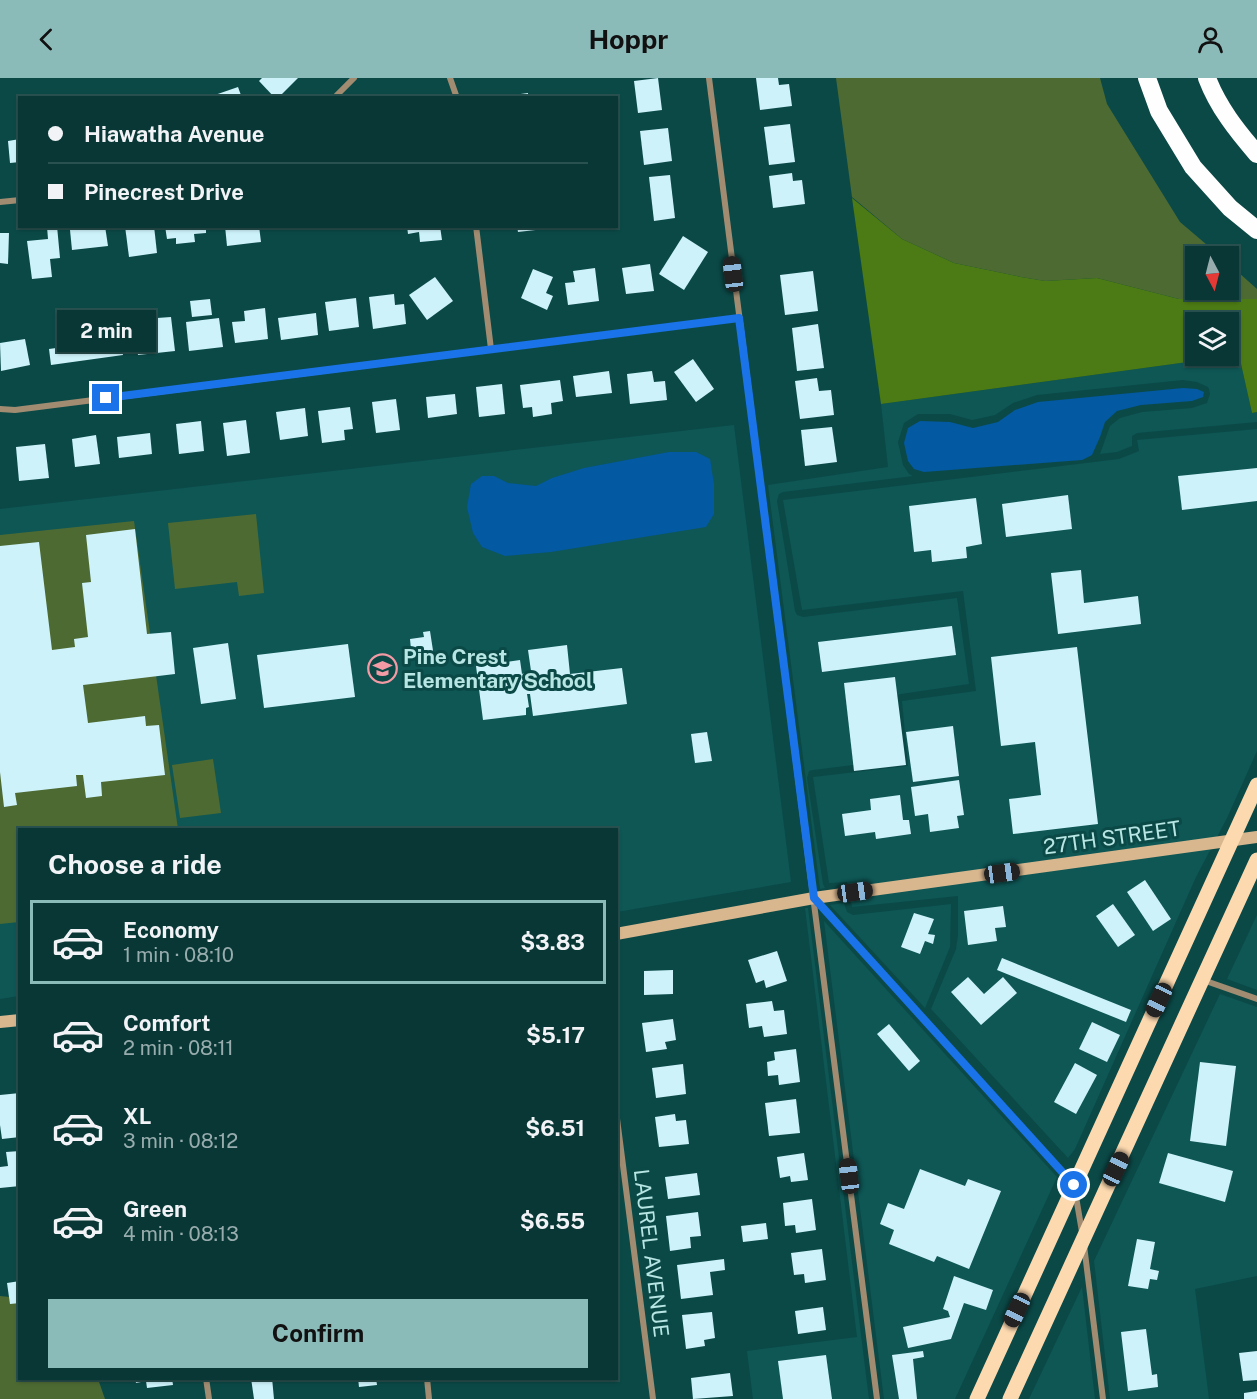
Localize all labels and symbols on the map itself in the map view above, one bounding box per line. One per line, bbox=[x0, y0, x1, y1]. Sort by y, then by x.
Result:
north arrow bbox=[1185, 246, 1239, 300]
car bbox=[722, 255, 744, 293]
callout: 2 min bbox=[57, 311, 156, 353]
route end bbox=[92, 384, 119, 411]
place label: Pine Crest Elementary School bbox=[403, 644, 593, 693]
school or university icon: Pine Crest Elementary School bbox=[366, 653, 398, 685]
street label: 27TH STREET bbox=[1042, 816, 1182, 860]
car bbox=[983, 862, 1021, 884]
car bbox=[836, 881, 874, 903]
car bbox=[1143, 980, 1175, 1020]
car bbox=[1100, 1149, 1132, 1189]
car bbox=[838, 1157, 860, 1195]
street label: LAUREL AVENUE bbox=[629, 1167, 674, 1338]
route start bbox=[1060, 1171, 1087, 1198]
car bbox=[1001, 1290, 1033, 1330]

